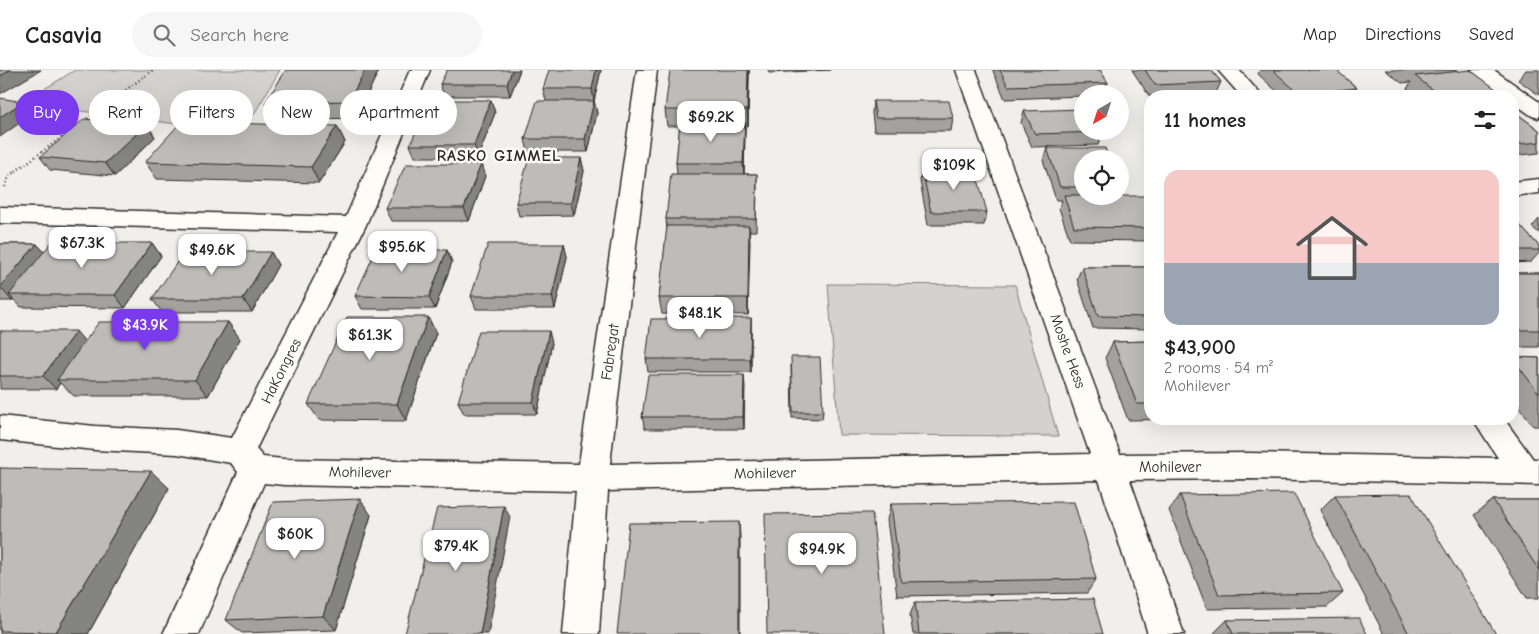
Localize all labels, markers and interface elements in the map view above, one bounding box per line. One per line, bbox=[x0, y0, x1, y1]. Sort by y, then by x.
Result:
search box bbox=[132, 12, 482, 57]
text: Casavia bbox=[25, 21, 102, 49]
icon: search bbox=[150, 21, 178, 49]
text: Search here bbox=[190, 24, 289, 46]
text: Map bbox=[1303, 24, 1337, 45]
text: Directions bbox=[1365, 24, 1441, 45]
text: Saved bbox=[1469, 24, 1514, 45]
north arrow bbox=[1074, 85, 1129, 140]
map controls bbox=[1074, 85, 1129, 205]
chip: Buy bbox=[15, 90, 79, 135]
chip: Rent bbox=[89, 90, 160, 135]
chip: Filters bbox=[170, 90, 253, 135]
chip: New bbox=[263, 90, 330, 135]
chip: Apartment bbox=[340, 90, 457, 135]
pin: $69.2K bbox=[670, 100, 752, 143]
icon: filters bbox=[1471, 106, 1499, 134]
text: $69.2K bbox=[688, 108, 734, 126]
text: 11 homes bbox=[1164, 108, 1246, 132]
district label: RASKO GIMMEL bbox=[437, 147, 561, 165]
pin: $109K bbox=[919, 148, 989, 191]
button: locate bbox=[1074, 150, 1129, 205]
text: $109K bbox=[933, 156, 975, 174]
icon: home bbox=[1287, 203, 1377, 293]
pin: $67.3K bbox=[41, 226, 123, 269]
pin: $95.6K bbox=[361, 230, 443, 273]
text: $67.3K bbox=[60, 234, 105, 252]
pin: $49.6K bbox=[171, 234, 253, 276]
text: $95.6K bbox=[379, 238, 425, 256]
text: $49.6K bbox=[189, 241, 235, 259]
pin: $48.1K bbox=[659, 296, 741, 339]
text: $48.1K bbox=[678, 304, 722, 322]
pin: $43.9K bbox=[104, 308, 186, 351]
street label: Moshe Hess bbox=[1046, 311, 1090, 391]
text: $43.9K bbox=[122, 316, 168, 334]
pin: $61.3K bbox=[329, 318, 411, 361]
street label: Fabregat bbox=[597, 322, 623, 381]
text: $61.3K bbox=[348, 326, 392, 344]
street label: HaKongres bbox=[257, 335, 305, 407]
text: $43,900 bbox=[1164, 335, 1236, 359]
text: 2 rooms · 54 m² bbox=[1164, 359, 1273, 377]
text: Mohilever bbox=[1164, 377, 1230, 395]
street label: Mohilever bbox=[1139, 458, 1201, 476]
street label: Mohilever bbox=[329, 462, 391, 482]
street label: Mohilever bbox=[734, 463, 796, 483]
pin: $60K bbox=[265, 518, 325, 560]
text: $60K bbox=[277, 525, 313, 543]
pin: $79.4K bbox=[415, 530, 497, 572]
pin: $94.9K bbox=[781, 532, 863, 575]
text: $79.4K bbox=[434, 537, 478, 555]
text: $94.9K bbox=[799, 540, 845, 558]

